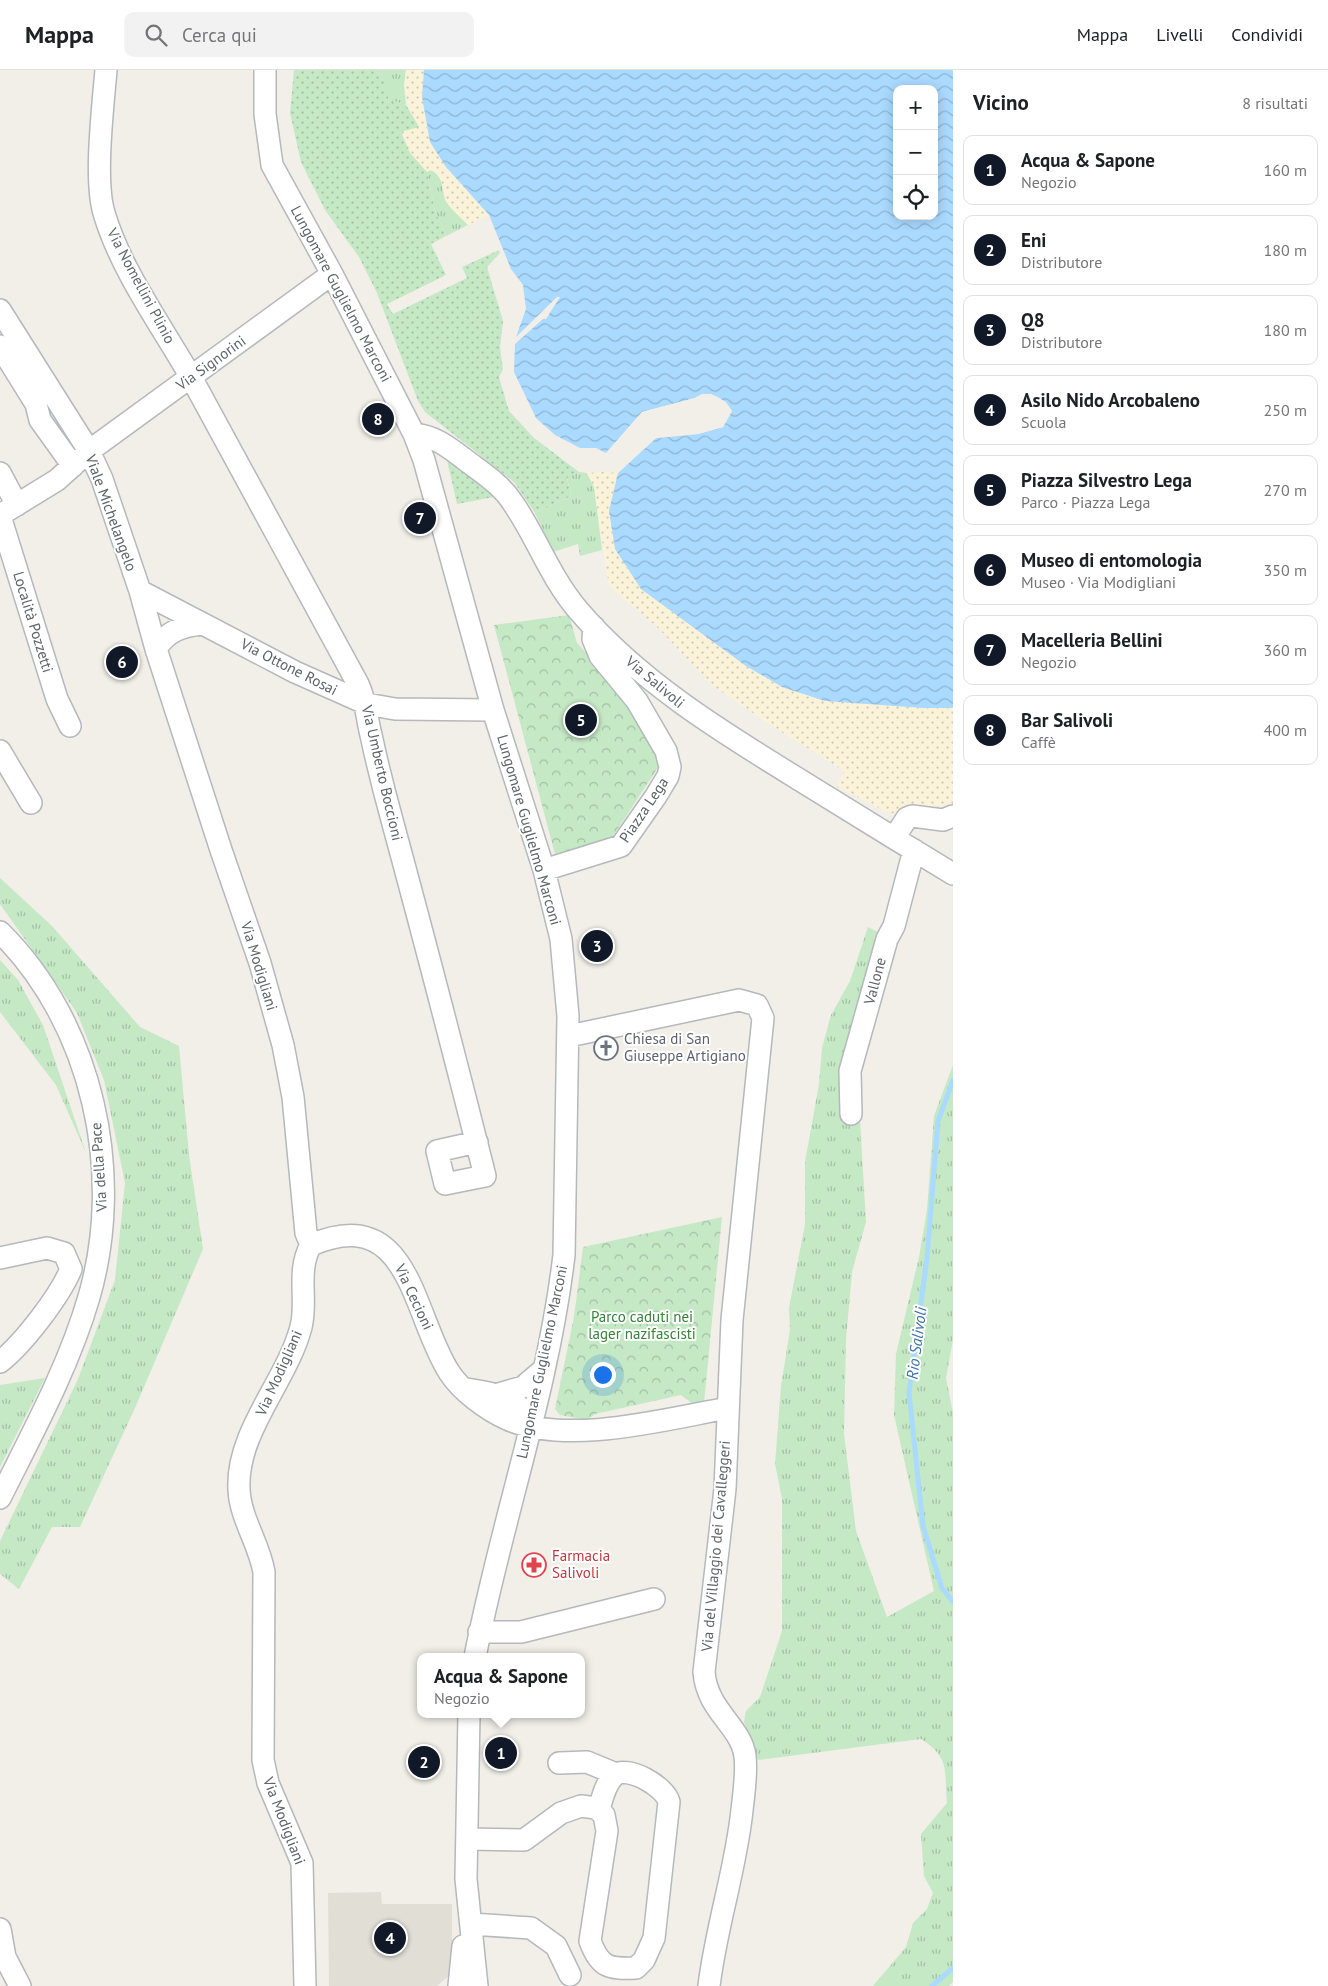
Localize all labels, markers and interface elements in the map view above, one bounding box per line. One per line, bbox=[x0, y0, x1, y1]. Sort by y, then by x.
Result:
search box bbox=[124, 12, 474, 57]
text: Mappa bbox=[25, 19, 94, 50]
icon: search bbox=[142, 21, 170, 49]
text: Cerca qui bbox=[182, 23, 257, 47]
text: Mappa bbox=[1077, 23, 1128, 46]
text: Livelli bbox=[1156, 23, 1203, 46]
text: Condividi bbox=[1231, 23, 1303, 46]
map controls bbox=[893, 85, 938, 220]
button: + bbox=[893, 85, 938, 130]
text: Vicino bbox=[973, 89, 1029, 116]
text: 8 risultati bbox=[1242, 93, 1308, 113]
button: − bbox=[893, 130, 938, 175]
text: Acqua & Sapone bbox=[1021, 148, 1155, 172]
text: 1 bbox=[985, 160, 995, 180]
text: 160 m bbox=[1264, 160, 1307, 180]
text: Negozio bbox=[1021, 172, 1077, 192]
button: locate bbox=[893, 175, 938, 220]
street label: Lungomare Guglielmo Marconi bbox=[287, 202, 396, 385]
street label: Via Nomellini Plinio bbox=[103, 224, 180, 347]
text: Eni bbox=[1021, 228, 1046, 252]
text: 2 bbox=[985, 240, 995, 260]
text: 180 m bbox=[1264, 240, 1307, 260]
text: Distributore bbox=[1021, 252, 1102, 272]
text: Q8 bbox=[1021, 308, 1045, 332]
text: 3 bbox=[985, 320, 995, 340]
text: 180 m bbox=[1264, 320, 1307, 340]
street label: Via Signorini bbox=[171, 331, 249, 395]
text: Distributore bbox=[1021, 332, 1102, 352]
text: Asilo Nido Arcobaleno bbox=[1021, 388, 1200, 412]
pin: 8 bbox=[362, 400, 394, 438]
text: 4 bbox=[985, 400, 995, 420]
text: 250 m bbox=[1264, 400, 1307, 420]
text: Scuola bbox=[1021, 412, 1067, 432]
street label: Viale Michelangelo bbox=[81, 451, 141, 574]
text: Piazza Silvestro Lega bbox=[1021, 468, 1192, 492]
text: 5 bbox=[985, 480, 995, 500]
text: 270 m bbox=[1264, 480, 1307, 500]
text: Parco · Piazza Lega bbox=[1021, 492, 1151, 512]
pin: 7 bbox=[404, 499, 436, 537]
text: Museo di entomologia bbox=[1021, 548, 1202, 572]
text: 6 bbox=[985, 560, 995, 580]
text: 350 m bbox=[1264, 560, 1307, 580]
street label: Località Pozzetti bbox=[9, 569, 58, 675]
text: Museo · Via Modigliani bbox=[1021, 572, 1176, 592]
text: Macelleria Bellini bbox=[1021, 628, 1163, 652]
street label: Via Ottone Rosai bbox=[237, 634, 341, 699]
text: 7 bbox=[985, 640, 995, 660]
text: 360 m bbox=[1264, 640, 1307, 660]
pin: 6 bbox=[106, 643, 138, 681]
street label: Via Salivoli bbox=[621, 651, 689, 712]
text: Negozio bbox=[1021, 652, 1077, 672]
pin: 5 bbox=[565, 701, 597, 739]
street label: Via Umberto Boccioni bbox=[357, 702, 407, 842]
text: Bar Salivoli bbox=[1021, 708, 1113, 732]
text: 8 bbox=[985, 720, 995, 740]
text: 400 m bbox=[1264, 720, 1307, 740]
street label: Lungomare Guglielmo Marconi bbox=[493, 732, 566, 927]
text: Caffè bbox=[1021, 732, 1056, 752]
street label: Piazza Lega bbox=[615, 774, 672, 846]
street label: Via Modigliani bbox=[237, 918, 282, 1013]
pin: 3 bbox=[581, 927, 613, 965]
street label: Vallone bbox=[859, 955, 890, 1007]
place label: Chiesa di San Giuseppe Artigiano bbox=[624, 1029, 746, 1065]
church icon: Chiesa di San Giuseppe Artigiano bbox=[593, 1035, 619, 1061]
street label: Via della Pace bbox=[86, 1122, 111, 1213]
street label: Via Cecioni bbox=[391, 1260, 438, 1333]
street label: Lungomare Guglielmo Marconi bbox=[512, 1263, 571, 1460]
water label: Rio Salivoli bbox=[902, 1305, 930, 1380]
park label: Parco caduti nei lager nazifascisti bbox=[588, 1307, 696, 1343]
street label: Via Modigliani bbox=[251, 1327, 306, 1420]
your location bbox=[590, 1362, 616, 1388]
street label: Via del Villaggio dei Cavalleggeri bbox=[697, 1440, 734, 1653]
place label: Farmacia Salivoli bbox=[552, 1546, 610, 1582]
pharmacy icon: Farmacia Salivoli bbox=[521, 1552, 547, 1578]
popup bbox=[417, 1653, 585, 1718]
text: Acqua & Sapone bbox=[434, 1664, 568, 1688]
text: Negozio bbox=[434, 1688, 490, 1708]
pin: 1 bbox=[485, 1734, 517, 1772]
pin: 2 bbox=[408, 1743, 440, 1781]
street label: Via Modigliani bbox=[259, 1773, 310, 1867]
pin: 4 bbox=[374, 1919, 406, 1957]

